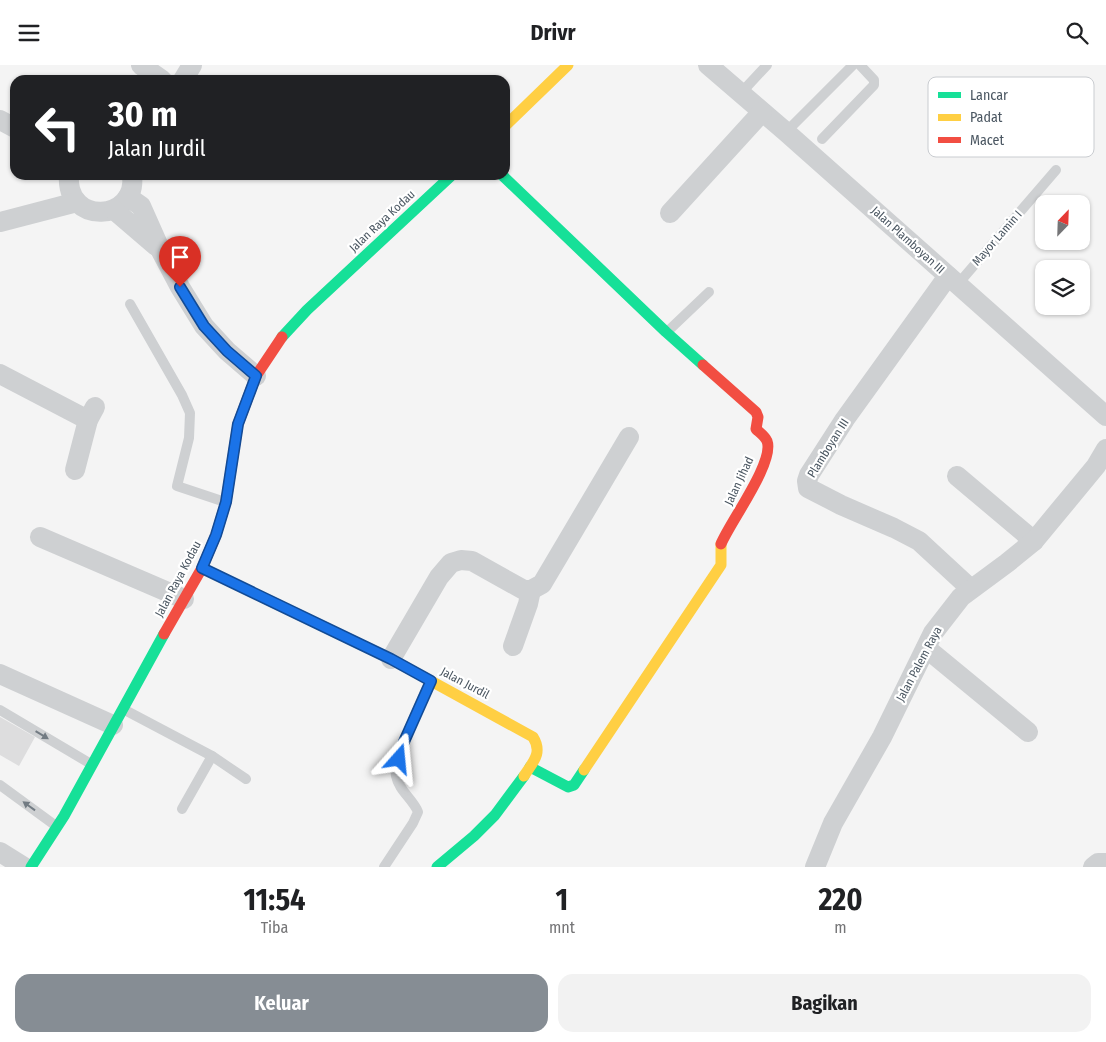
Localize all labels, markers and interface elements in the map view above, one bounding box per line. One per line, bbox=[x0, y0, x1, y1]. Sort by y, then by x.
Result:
icon: menu bbox=[15, 19, 43, 47]
text: Drivr bbox=[530, 19, 576, 46]
icon: search bbox=[1063, 19, 1091, 47]
legend bbox=[928, 77, 1094, 157]
text: Lancar bbox=[970, 87, 1008, 104]
text: 30 m bbox=[108, 93, 178, 135]
icon: left bbox=[25, 95, 90, 160]
text: Padat bbox=[970, 109, 1003, 126]
text: Macet bbox=[970, 132, 1004, 149]
text: Jalan Jurdil bbox=[108, 135, 206, 162]
street label: Jalan Raya Kodau bbox=[346, 187, 418, 255]
north arrow bbox=[1035, 195, 1090, 250]
map controls bbox=[1035, 195, 1090, 315]
street label: Jalan Plamboyan III bbox=[868, 203, 948, 277]
street label: Mayor Lamin I bbox=[969, 208, 1025, 268]
pin bbox=[159, 236, 201, 287]
icon: arrive bbox=[166, 243, 194, 271]
button: layers bbox=[1035, 260, 1090, 315]
street label: Plamboyan III bbox=[804, 416, 852, 480]
street label: Jalan Jihad bbox=[722, 454, 756, 508]
street label: Jalan Raya Kodau bbox=[152, 539, 204, 619]
street label: Jalan Palem Raya bbox=[893, 624, 945, 704]
street label: Jalan Jurdil bbox=[438, 664, 492, 702]
one-way arrow bbox=[35, 730, 48, 739]
position arrow bbox=[372, 732, 424, 784]
one-way arrow bbox=[22, 801, 35, 811]
text: 11:54 bbox=[243, 882, 306, 918]
text: 1 bbox=[556, 882, 568, 918]
text: 220 bbox=[818, 882, 863, 918]
text: Tiba bbox=[261, 918, 288, 937]
text: mnt bbox=[549, 918, 575, 937]
text: m bbox=[834, 918, 847, 937]
button: Keluar bbox=[15, 974, 548, 1032]
button: Bagikan bbox=[558, 974, 1091, 1032]

